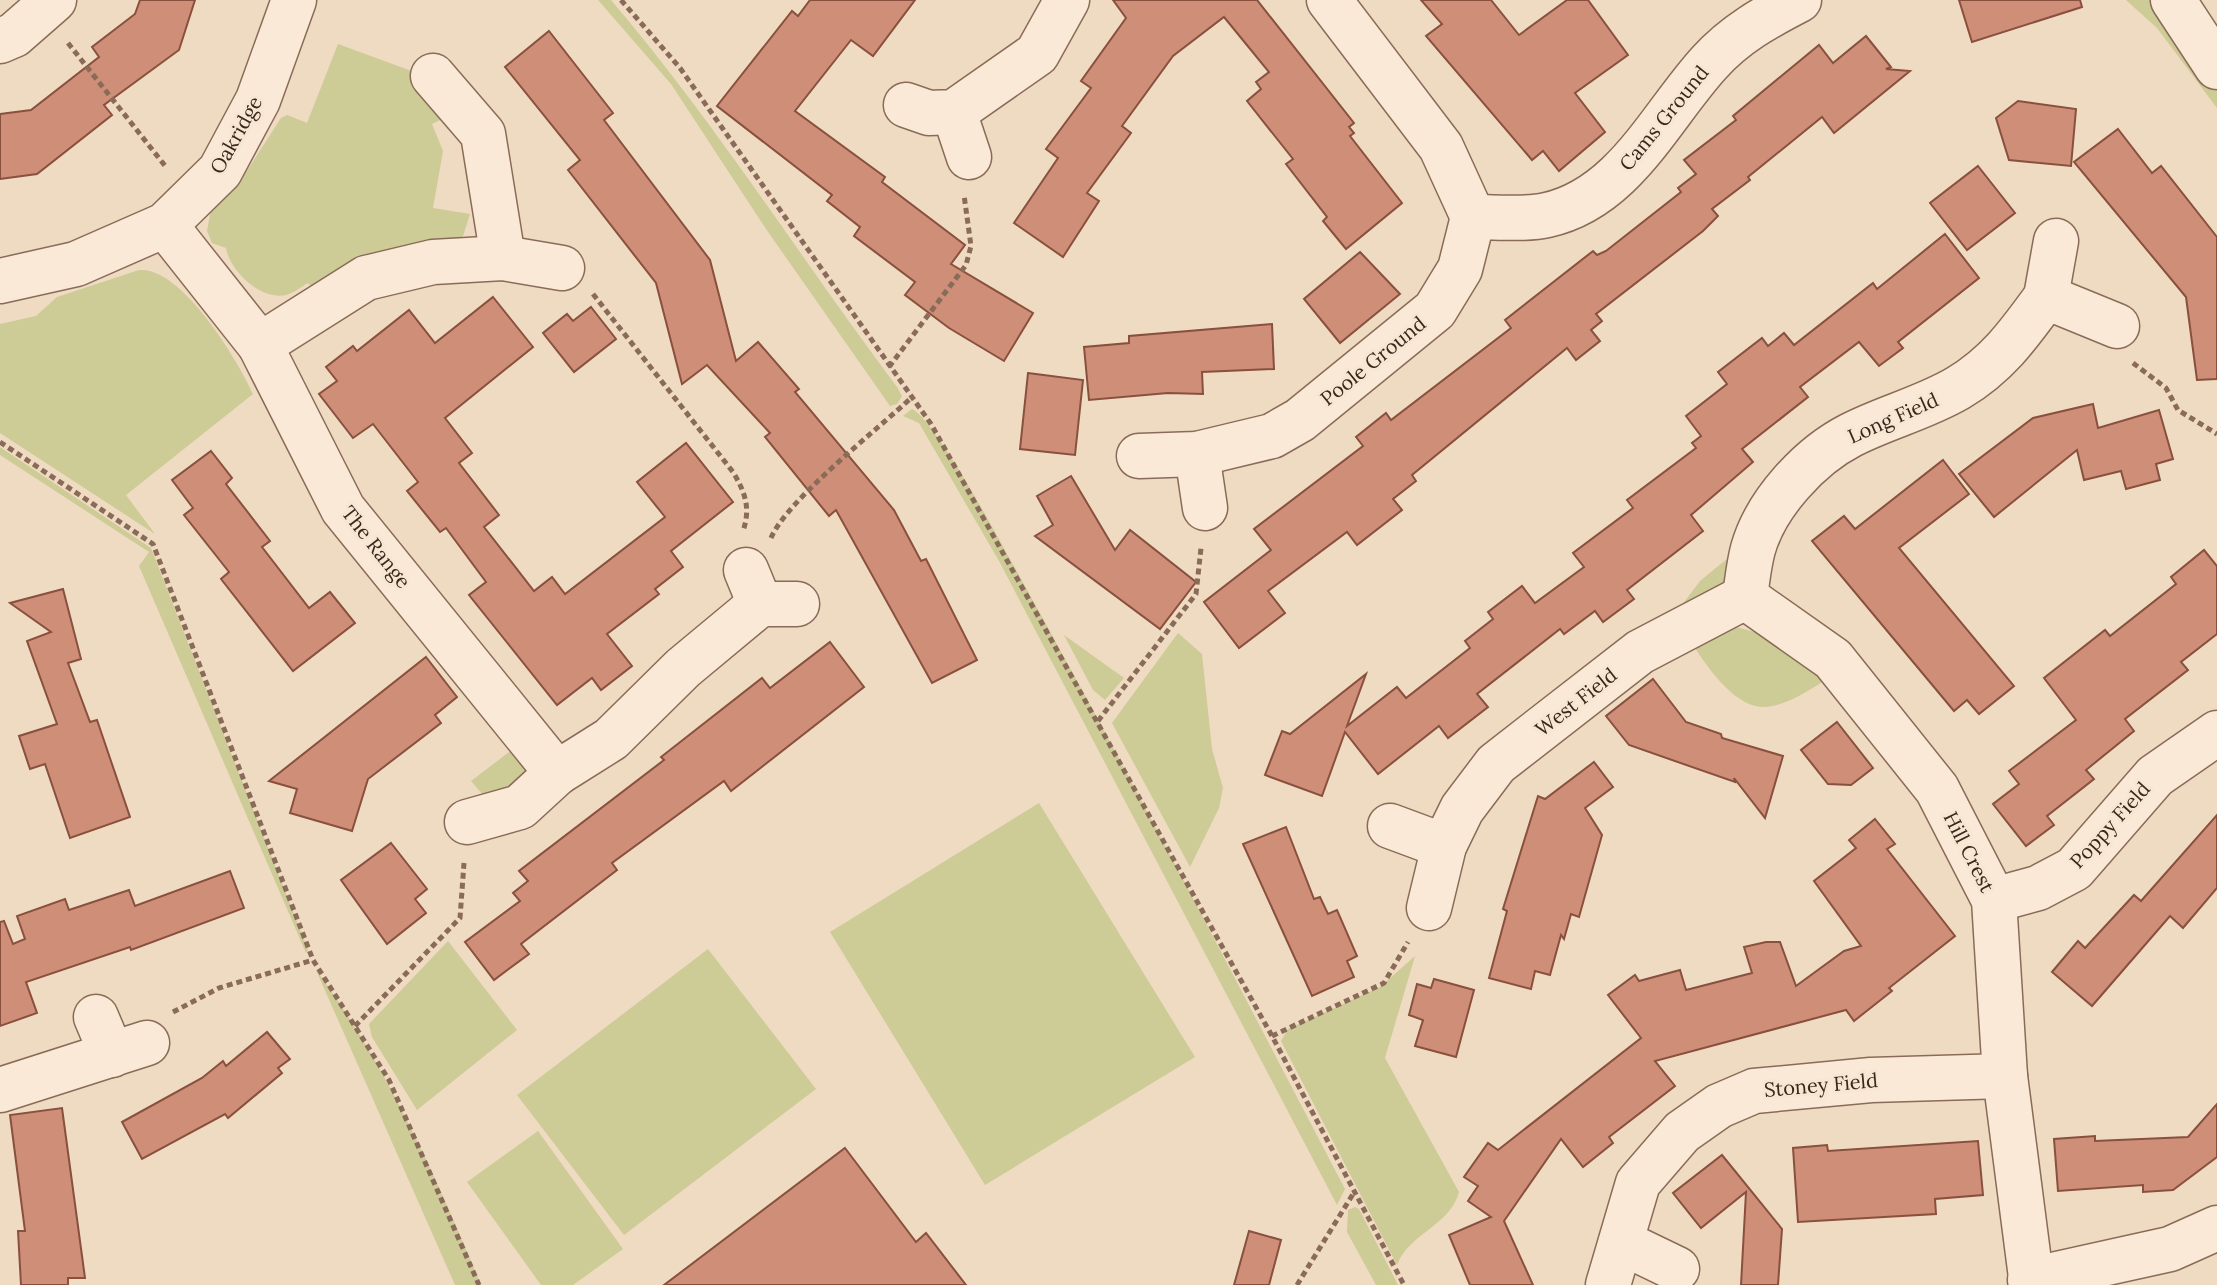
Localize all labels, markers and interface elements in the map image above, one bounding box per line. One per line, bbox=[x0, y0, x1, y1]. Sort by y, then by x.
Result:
street label: Cams Ground bbox=[1614, 60, 1714, 175]
street label: Oakridge bbox=[204, 91, 267, 178]
street label: Poole Ground bbox=[1315, 310, 1430, 411]
street label: Long Field bbox=[1844, 386, 1942, 449]
street label: The Range bbox=[336, 501, 416, 593]
street label: West Field bbox=[1530, 662, 1622, 741]
street label: Poppy Field bbox=[2064, 776, 2155, 873]
street label: Hill Crest bbox=[1938, 807, 2001, 897]
street label: Stoney Field bbox=[1763, 1067, 1879, 1102]

